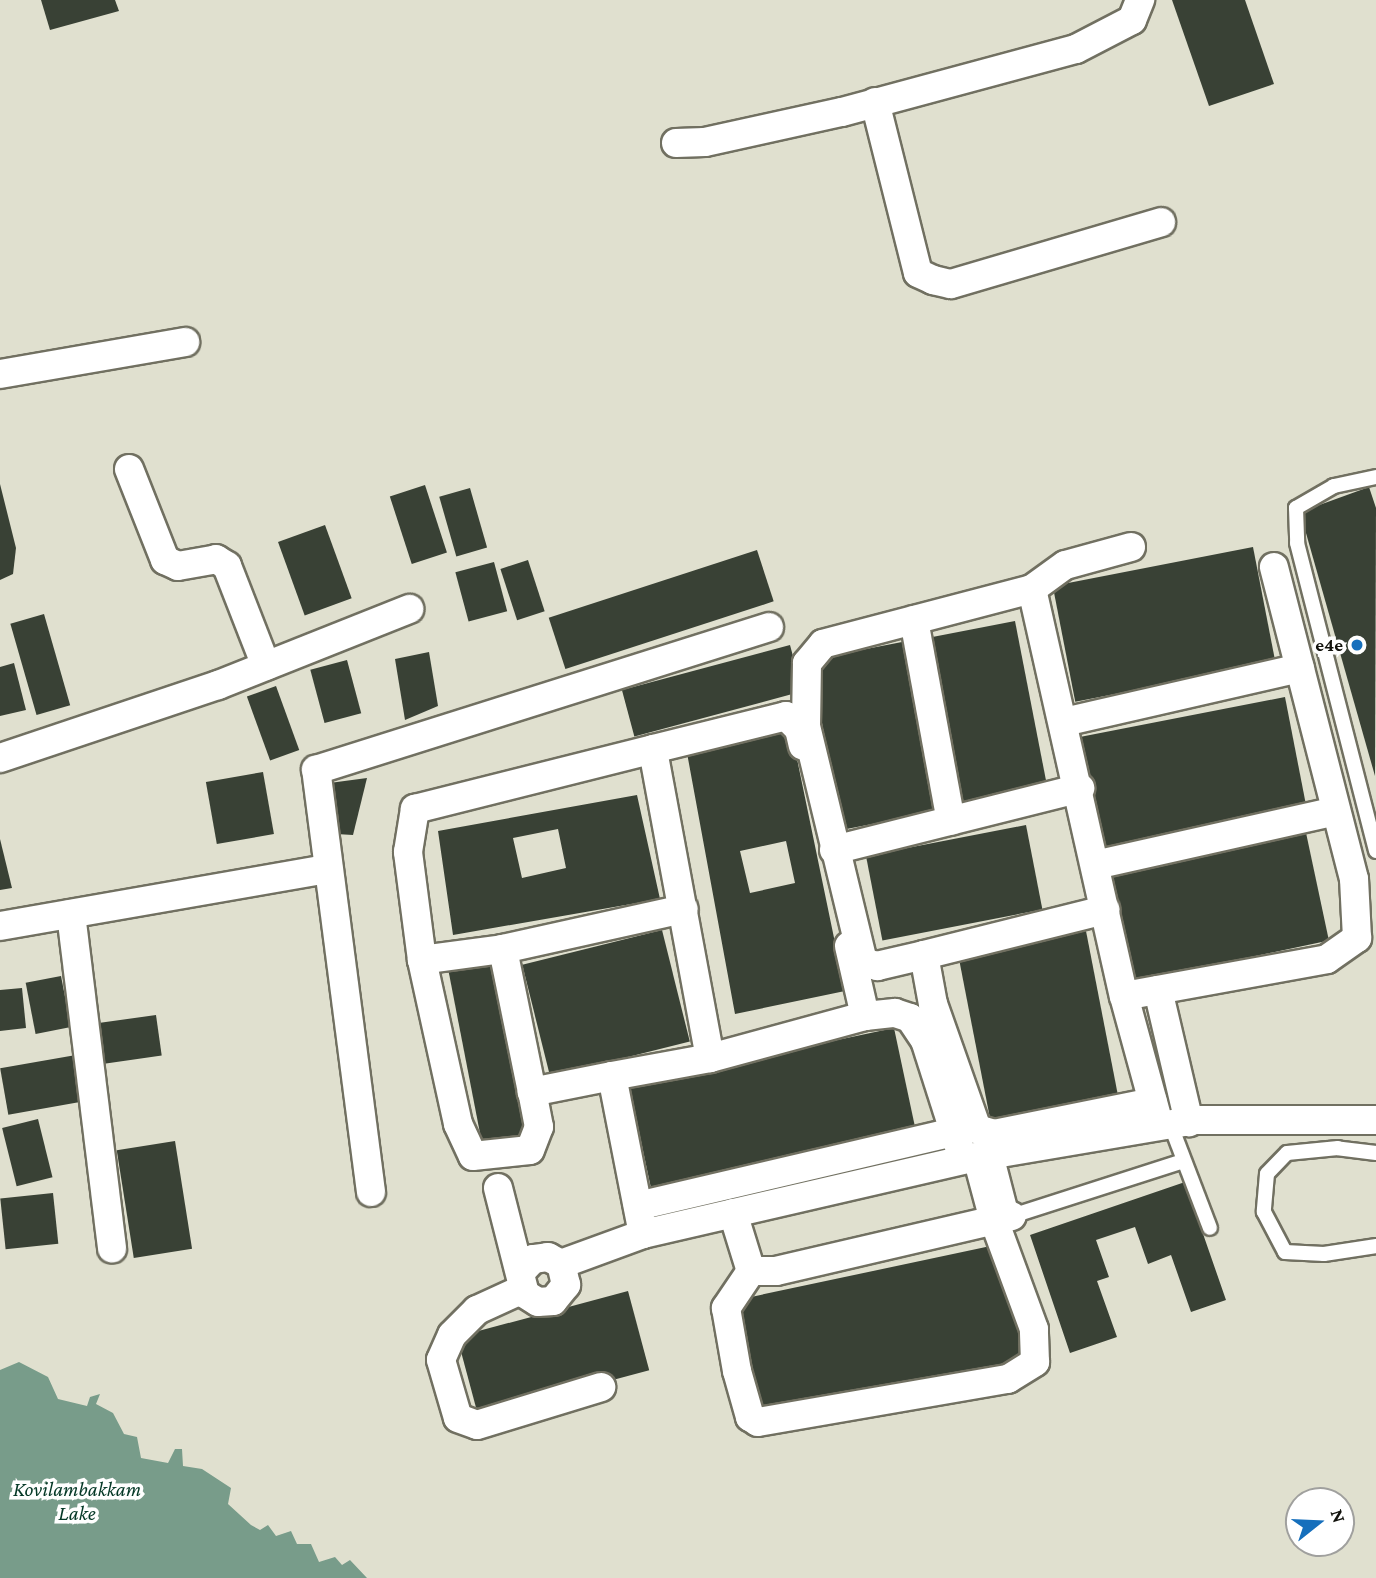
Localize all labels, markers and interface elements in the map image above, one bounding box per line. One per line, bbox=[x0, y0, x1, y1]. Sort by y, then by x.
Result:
place label: e4e bbox=[1315, 634, 1343, 656]
marker: e4e bbox=[1349, 637, 1365, 653]
water label: Kovilambakkam Lake bbox=[13, 1476, 141, 1526]
north arrow bbox=[1285, 1487, 1355, 1557]
text: N bbox=[1327, 1507, 1351, 1525]

